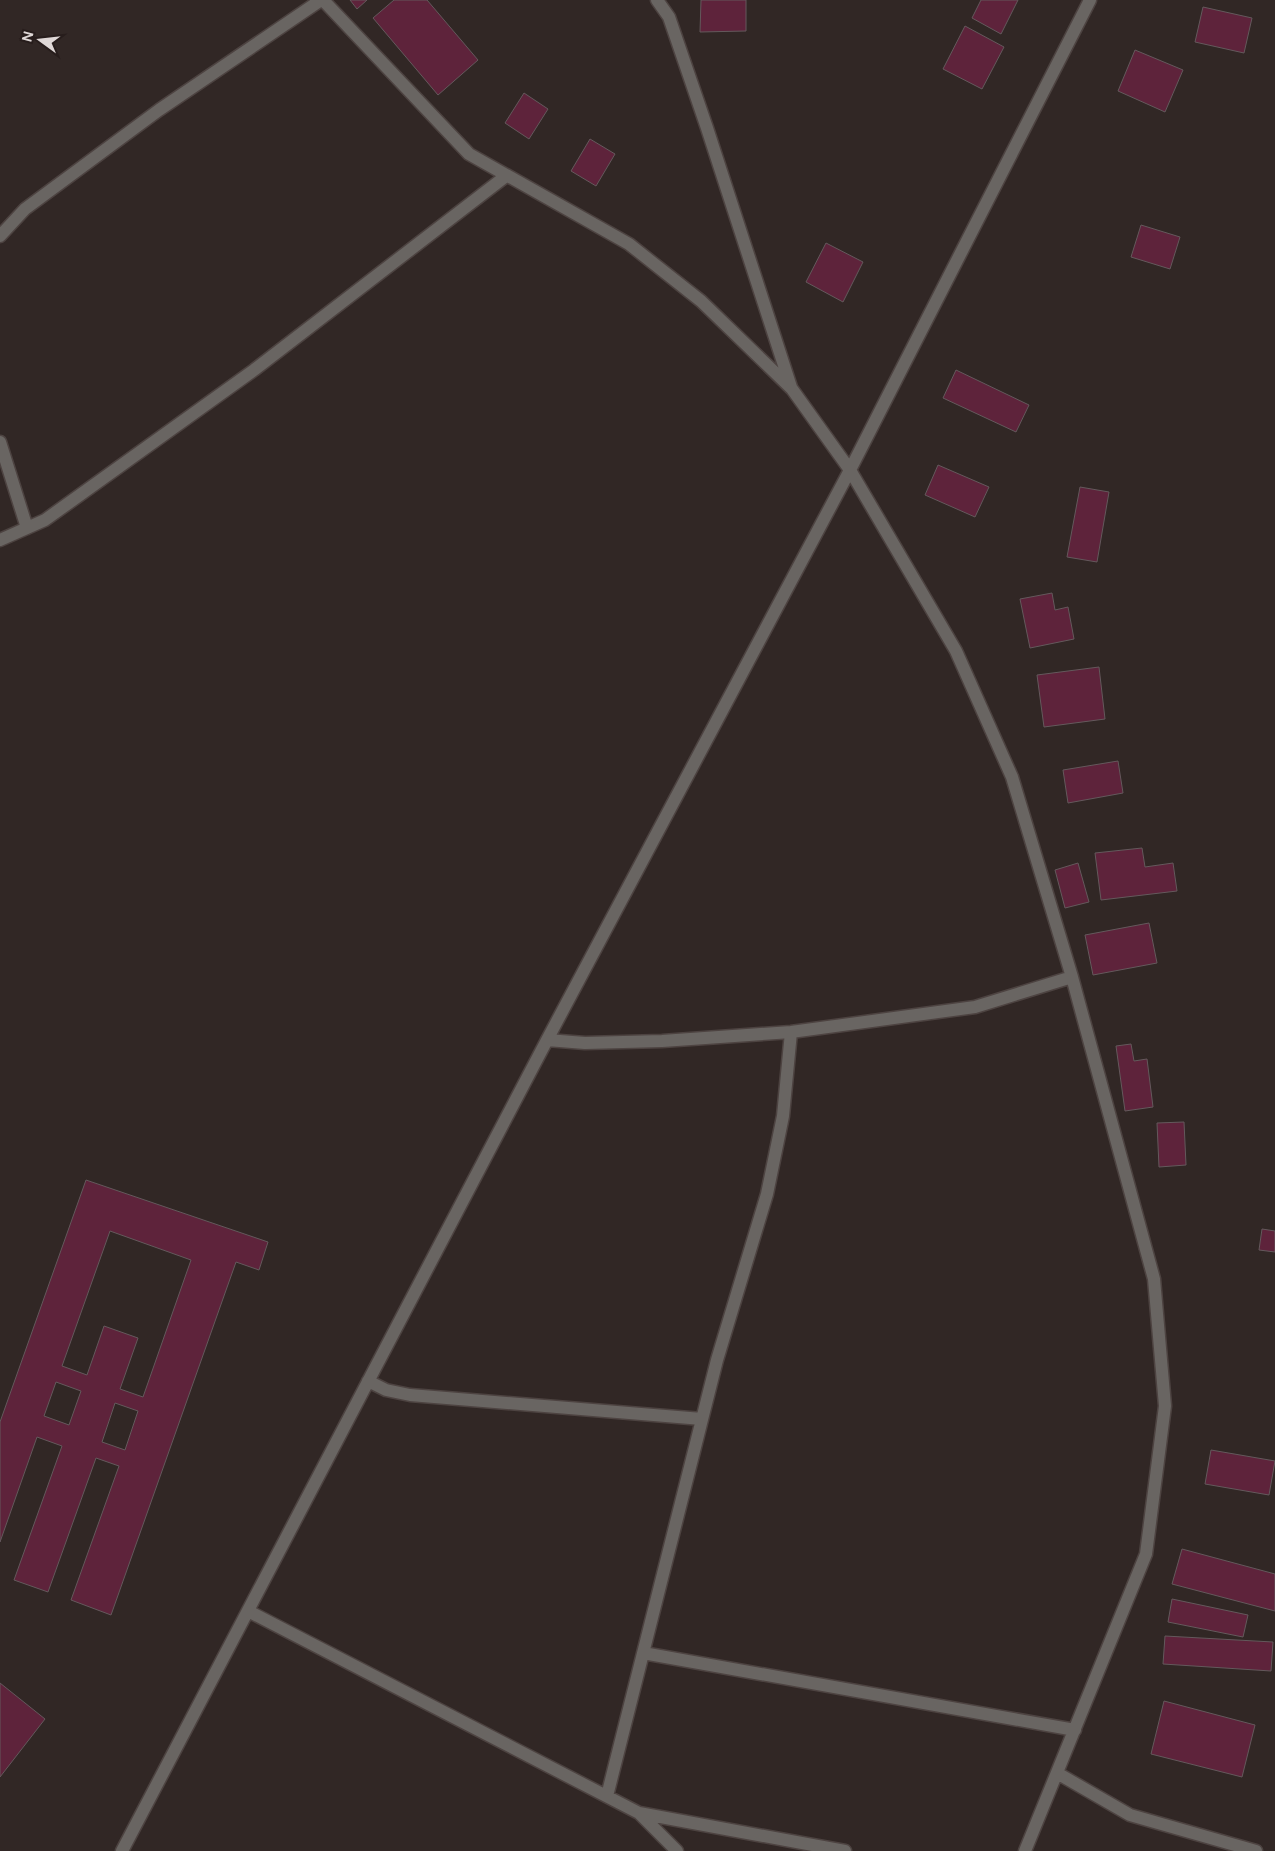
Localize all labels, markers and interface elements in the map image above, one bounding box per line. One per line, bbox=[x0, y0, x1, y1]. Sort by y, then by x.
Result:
north arrow bbox=[15, 15, 65, 65]
text: N bbox=[17, 29, 37, 44]

